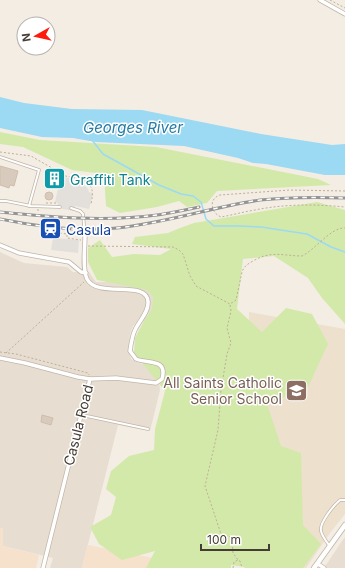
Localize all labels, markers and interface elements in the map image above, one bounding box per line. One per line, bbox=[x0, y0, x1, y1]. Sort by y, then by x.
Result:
north arrow bbox=[16, 16, 56, 56]
text: N bbox=[19, 32, 34, 43]
water label: Georges River bbox=[83, 118, 183, 137]
building icon: Graffiti Tank bbox=[41, 166, 67, 192]
place label: Graffiti Tank bbox=[70, 171, 151, 188]
station icon: Casula bbox=[37, 216, 63, 242]
place label: Casula bbox=[66, 221, 111, 238]
place label: All Saints Catholic Senior School bbox=[163, 374, 282, 407]
school or university icon: All Saints Catholic Senior School bbox=[284, 377, 310, 403]
street label: Casula Road bbox=[60, 383, 96, 467]
scale bar bbox=[201, 526, 269, 552]
text: 100 m bbox=[207, 532, 241, 547]

